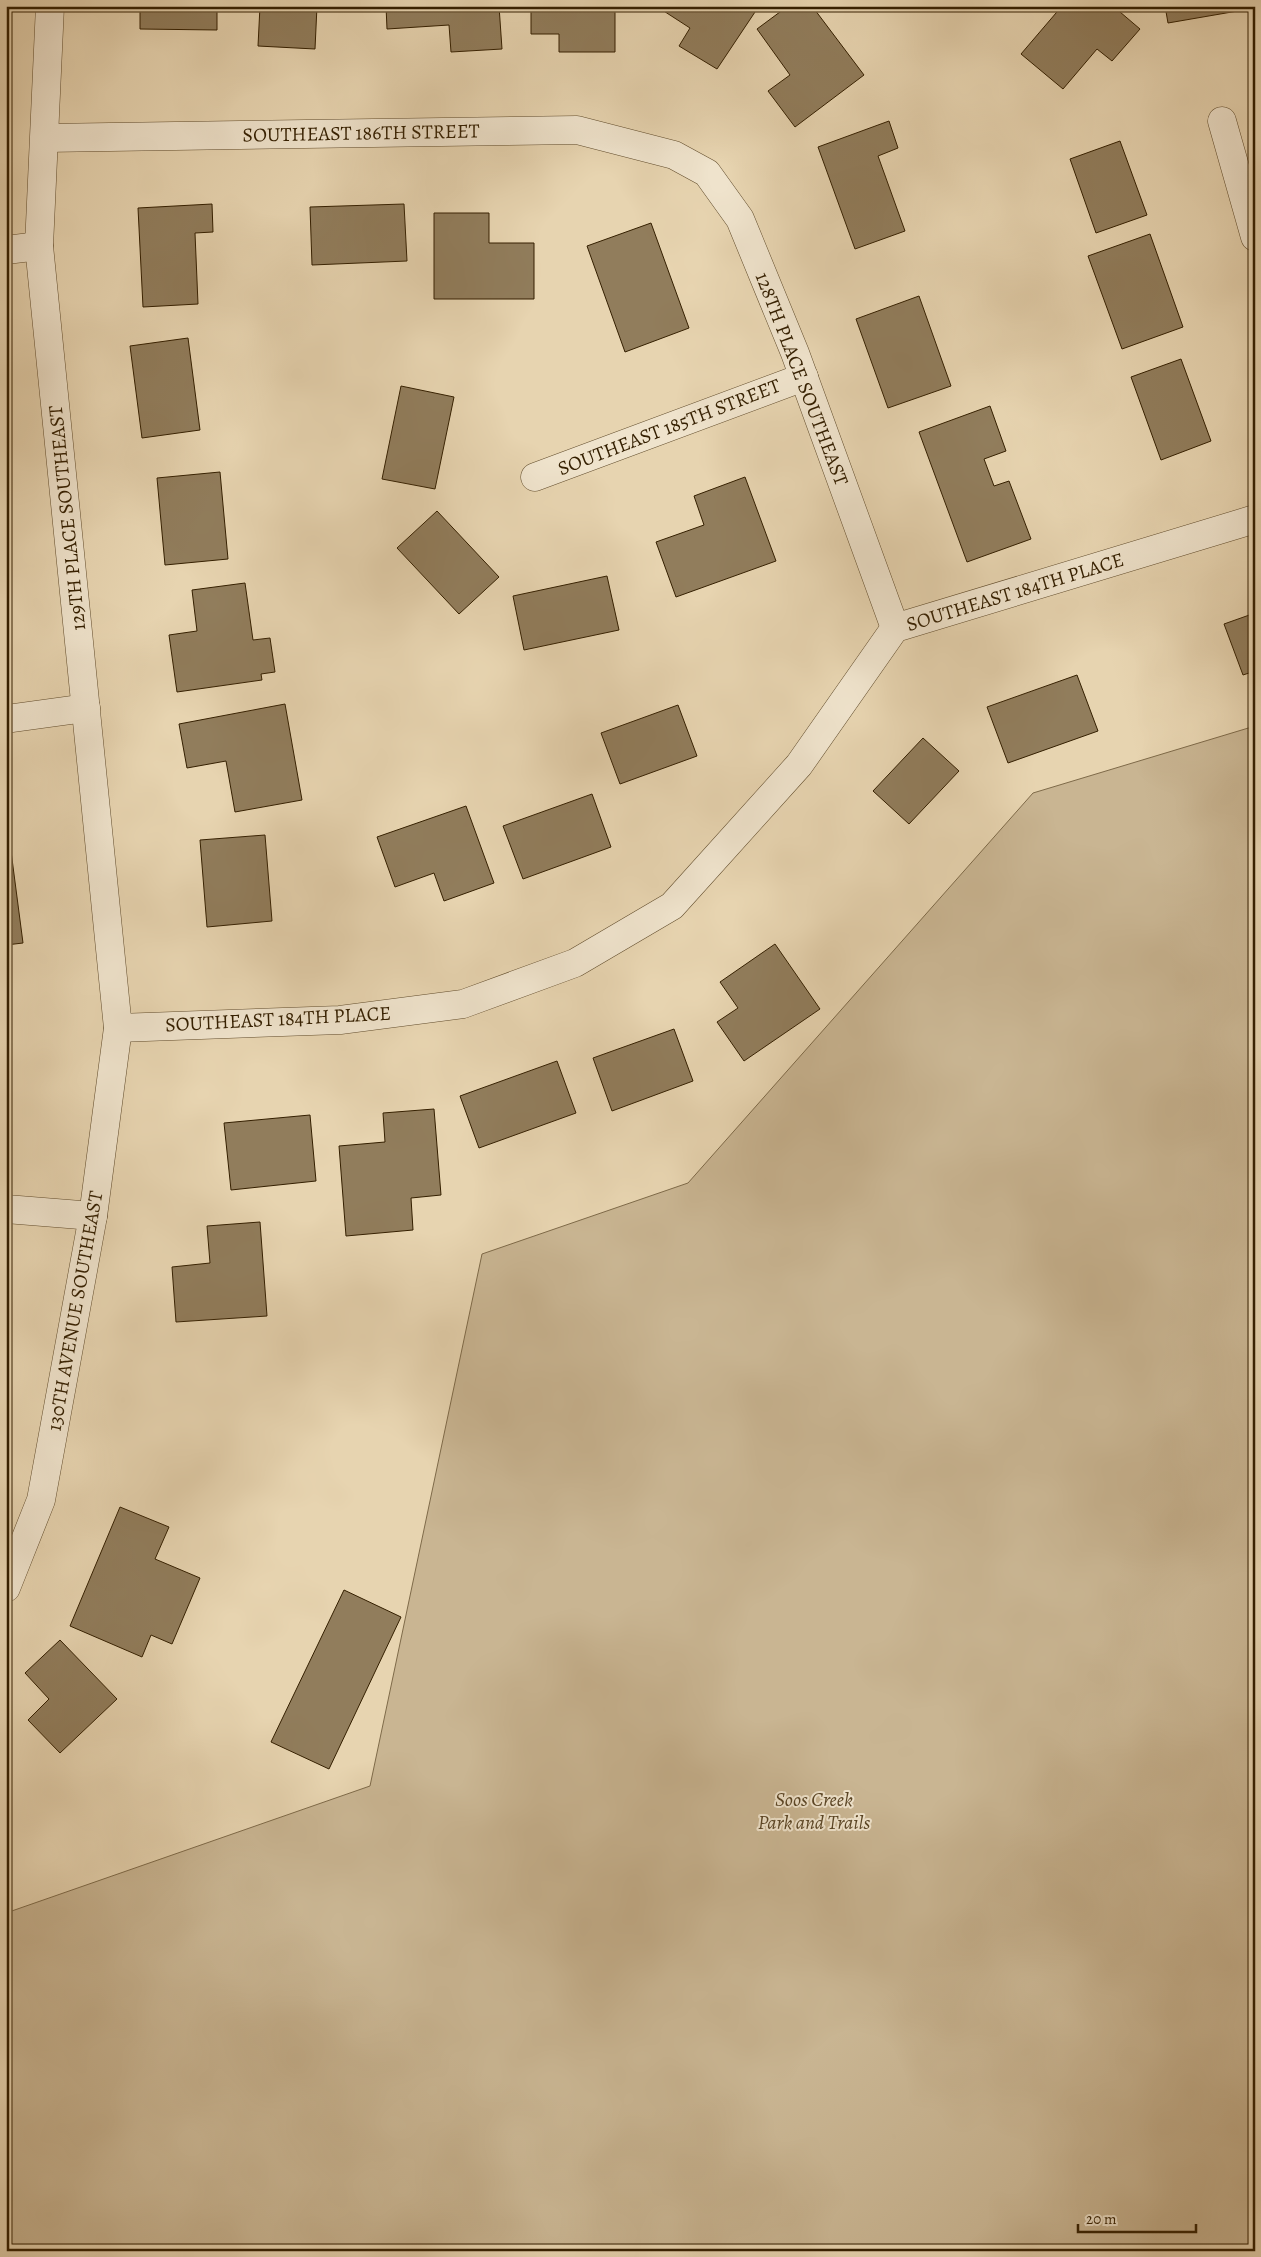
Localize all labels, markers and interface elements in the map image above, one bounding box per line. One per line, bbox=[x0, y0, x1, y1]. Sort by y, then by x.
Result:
street label: SOUTHEAST 186TH STREET bbox=[242, 117, 480, 149]
street label: 128TH PLACE SOUTHEAST bbox=[749, 268, 855, 490]
street label: SOUTHEAST 185TH STREET bbox=[554, 372, 784, 482]
street label: 129TH PLACE SOUTHEAST bbox=[42, 404, 92, 632]
street label: SOUTHEAST 184TH PLACE bbox=[903, 546, 1127, 638]
street label: SOUTHEAST 184TH PLACE bbox=[164, 1000, 392, 1038]
street label: 130TH AVENUE SOUTHEAST bbox=[41, 1189, 109, 1433]
park label: Soos Creek Park and Trails bbox=[758, 1786, 871, 1836]
scale bar bbox=[1078, 2202, 1196, 2234]
text: 20 m bbox=[1086, 2209, 1117, 2229]

